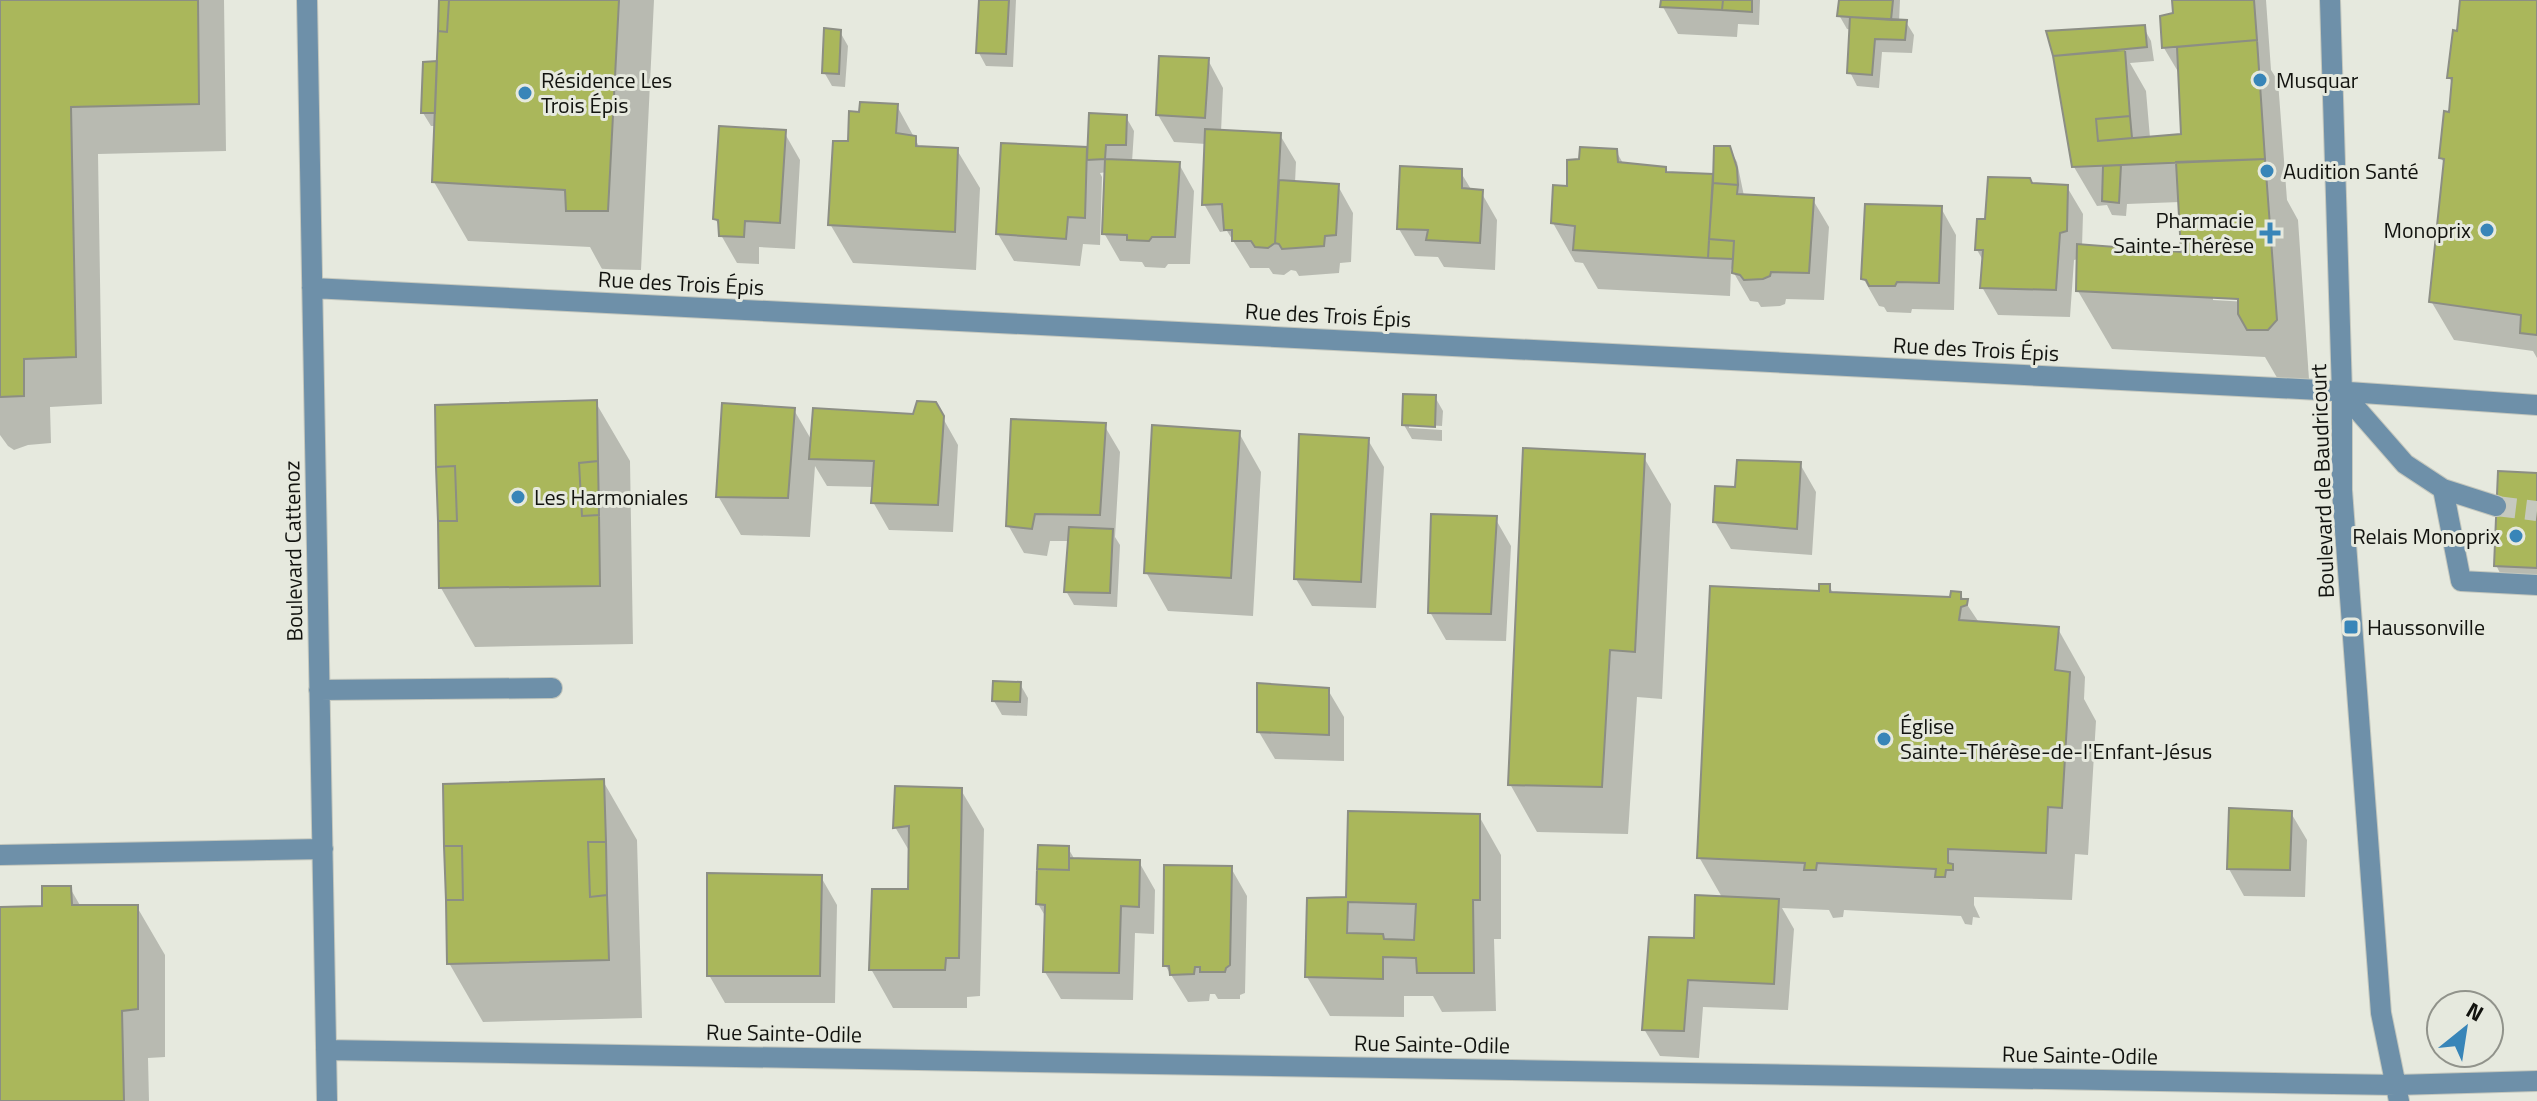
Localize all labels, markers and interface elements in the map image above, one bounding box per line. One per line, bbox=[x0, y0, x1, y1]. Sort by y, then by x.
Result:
place label: Résidence Les Trois Épis bbox=[541, 63, 672, 122]
place label: Musquar bbox=[2276, 63, 2359, 97]
marker: Musquar bbox=[2251, 71, 2269, 89]
marker: Résidence Les Trois Épis bbox=[516, 84, 534, 102]
place label: Audition Santé bbox=[2283, 154, 2419, 188]
marker: Audition Santé bbox=[2258, 162, 2276, 180]
place label: Pharmacie Sainte-Thérèse bbox=[2113, 203, 2254, 262]
place label: Monoprix bbox=[2384, 213, 2471, 247]
marker: Monoprix bbox=[2478, 221, 2496, 239]
marker: Pharmacie Sainte-Thérèse bbox=[2261, 224, 2279, 242]
street label: Rue des Trois Épis bbox=[597, 262, 765, 304]
street label: Rue des Trois Épis bbox=[1244, 294, 1412, 336]
street label: Rue des Trois Épis bbox=[1892, 328, 2060, 370]
street label: Boulevard de Baudricourt bbox=[2301, 363, 2343, 599]
street label: Boulevard Cattenoz bbox=[274, 460, 312, 642]
place label: Les Harmoniales bbox=[534, 480, 688, 514]
marker: Les Harmoniales bbox=[509, 488, 527, 506]
place label: Relais Monoprix bbox=[2352, 519, 2500, 553]
marker: Relais Monoprix bbox=[2507, 527, 2525, 545]
place label: Haussonville bbox=[2367, 610, 2485, 644]
marker: Haussonville bbox=[2342, 618, 2360, 636]
place label: Église Sainte-Thérèse-de-l'Enfant-Jésus bbox=[1900, 709, 2212, 768]
marker: Église Sainte-Thérèse-de-l'Enfant-Jésus bbox=[1875, 730, 1893, 748]
north arrow bbox=[2425, 989, 2505, 1069]
text: N bbox=[2460, 993, 2490, 1030]
street label: Rue Sainte-Odile bbox=[706, 1015, 862, 1051]
street label: Rue Sainte-Odile bbox=[1354, 1026, 1510, 1062]
street label: Rue Sainte-Odile bbox=[2002, 1037, 2158, 1073]

